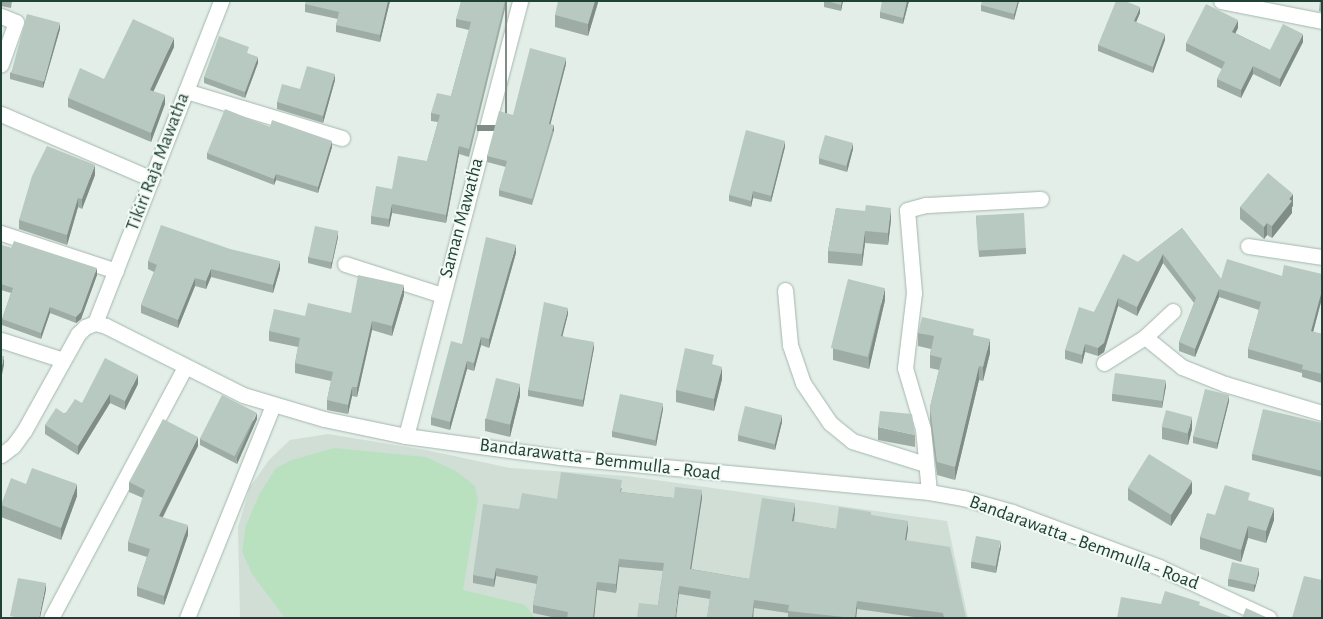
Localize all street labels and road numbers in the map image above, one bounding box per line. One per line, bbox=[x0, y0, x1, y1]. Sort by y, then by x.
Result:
street label: Tikiri Raja Mawatha bbox=[121, 90, 195, 234]
street label: Saman Mawatha bbox=[435, 156, 489, 280]
street label: Bandarawatta - Bemmulla - Road bbox=[478, 434, 722, 486]
street label: Bandarawatta - Bemmulla - Road bbox=[966, 491, 1202, 595]

